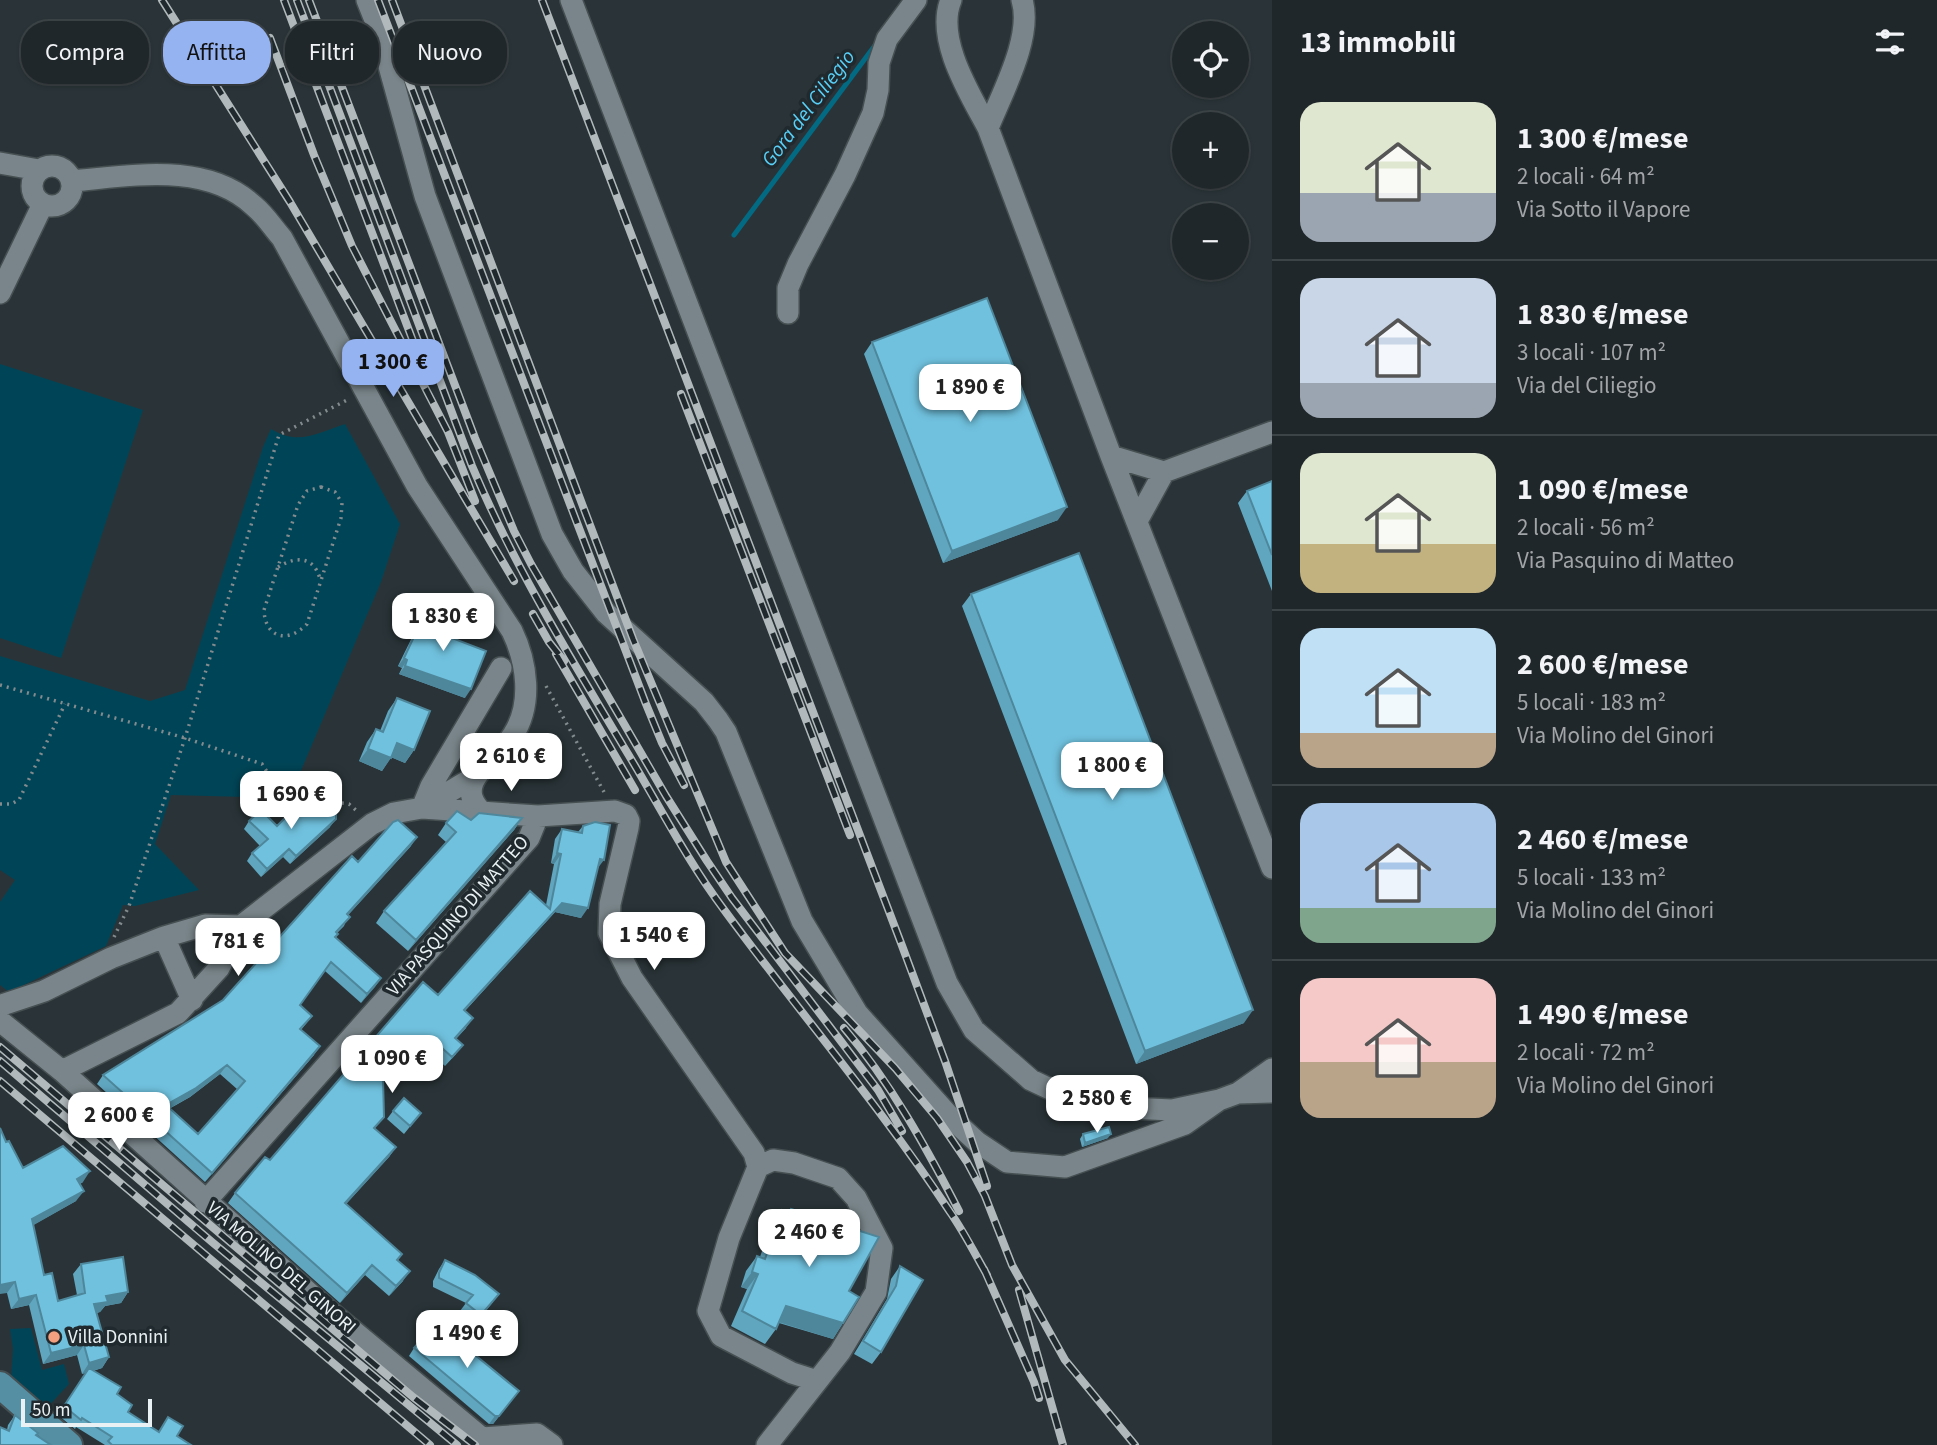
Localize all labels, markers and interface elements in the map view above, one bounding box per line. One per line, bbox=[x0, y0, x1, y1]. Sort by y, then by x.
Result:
chip: Compra bbox=[21, 21, 149, 84]
chip: Affitta bbox=[163, 21, 271, 84]
chip: Filtri bbox=[285, 21, 379, 84]
chip: Nuovo bbox=[393, 21, 507, 84]
map controls bbox=[1172, 21, 1249, 280]
button: locate bbox=[1172, 21, 1249, 98]
text: 13 immobili bbox=[1300, 21, 1456, 64]
icon: filters bbox=[1871, 23, 1909, 61]
water label: Gora del Ciliegio bbox=[754, 43, 862, 173]
button: + bbox=[1172, 112, 1249, 189]
text: 1 300 €/mese bbox=[1517, 117, 1688, 160]
icon: home bbox=[1356, 130, 1440, 214]
text: 2 locali · 64 m² bbox=[1517, 160, 1655, 193]
text: Via Sotto il Vapore bbox=[1517, 193, 1690, 226]
button: − bbox=[1172, 203, 1249, 280]
text: 1 830 €/mese bbox=[1517, 293, 1688, 336]
icon: home bbox=[1356, 306, 1440, 390]
text: 3 locali · 107 m² bbox=[1517, 336, 1666, 369]
pin: 1 300 € bbox=[328, 340, 458, 399]
text: 1 300 € bbox=[358, 345, 428, 378]
pin: 1 890 € bbox=[905, 364, 1035, 424]
text: Via del Ciliegio bbox=[1517, 369, 1657, 402]
text: 1 890 € bbox=[935, 370, 1005, 403]
text: 1 090 €/mese bbox=[1517, 468, 1688, 511]
icon: home bbox=[1356, 481, 1440, 565]
text: 2 locali · 56 m² bbox=[1517, 511, 1655, 544]
text: Via Pasquino di Matteo bbox=[1517, 544, 1734, 577]
pin: 1 830 € bbox=[378, 594, 508, 653]
text: 1 830 € bbox=[408, 599, 478, 632]
text: 2 600 €/mese bbox=[1517, 643, 1688, 686]
icon: home bbox=[1356, 656, 1440, 740]
text: 5 locali · 183 m² bbox=[1517, 686, 1666, 719]
text: Via Molino del Ginori bbox=[1517, 719, 1714, 752]
pin: 2 610 € bbox=[446, 734, 576, 793]
text: 2 610 € bbox=[476, 739, 546, 772]
pin: 1 800 € bbox=[1047, 742, 1177, 802]
text: 1 800 € bbox=[1077, 748, 1147, 781]
pin: 1 690 € bbox=[226, 772, 356, 831]
text: 1 690 € bbox=[256, 777, 326, 810]
text: 2 460 €/mese bbox=[1517, 818, 1688, 861]
street label: VIA PASQUINO DI MATTEO bbox=[381, 830, 535, 1002]
icon: home bbox=[1356, 831, 1440, 915]
text: 5 locali · 133 m² bbox=[1517, 861, 1666, 894]
text: Via Molino del Ginori bbox=[1517, 894, 1714, 927]
pin: 1 540 € bbox=[589, 912, 719, 972]
pin: 781 € bbox=[189, 918, 287, 978]
text: 1 540 € bbox=[619, 918, 689, 951]
text: 781 € bbox=[211, 924, 265, 957]
text: 1 490 €/mese bbox=[1517, 993, 1688, 1036]
icon: home bbox=[1356, 1006, 1440, 1090]
pin: 1 090 € bbox=[327, 1036, 457, 1095]
text: 2 locali · 72 m² bbox=[1517, 1036, 1655, 1069]
text: 1 090 € bbox=[357, 1041, 427, 1074]
text: Via Molino del Ginori bbox=[1517, 1069, 1714, 1102]
pin: 2 580 € bbox=[1032, 1076, 1162, 1135]
text: 2 580 € bbox=[1062, 1081, 1132, 1114]
pin: 2 600 € bbox=[54, 1092, 184, 1152]
text: 2 600 € bbox=[84, 1098, 154, 1131]
street label: VIA MOLINO DEL GINORI bbox=[200, 1195, 362, 1341]
pin: 2 460 € bbox=[744, 1210, 874, 1269]
text: 2 460 € bbox=[774, 1215, 844, 1248]
pin: 1 490 € bbox=[402, 1310, 532, 1370]
text: 1 490 € bbox=[432, 1316, 502, 1349]
place label: Villa Donnini bbox=[68, 1324, 168, 1351]
marker: Villa Donnini bbox=[46, 1329, 62, 1345]
scale bar bbox=[21, 1396, 152, 1428]
text: 50 m bbox=[32, 1397, 70, 1424]

